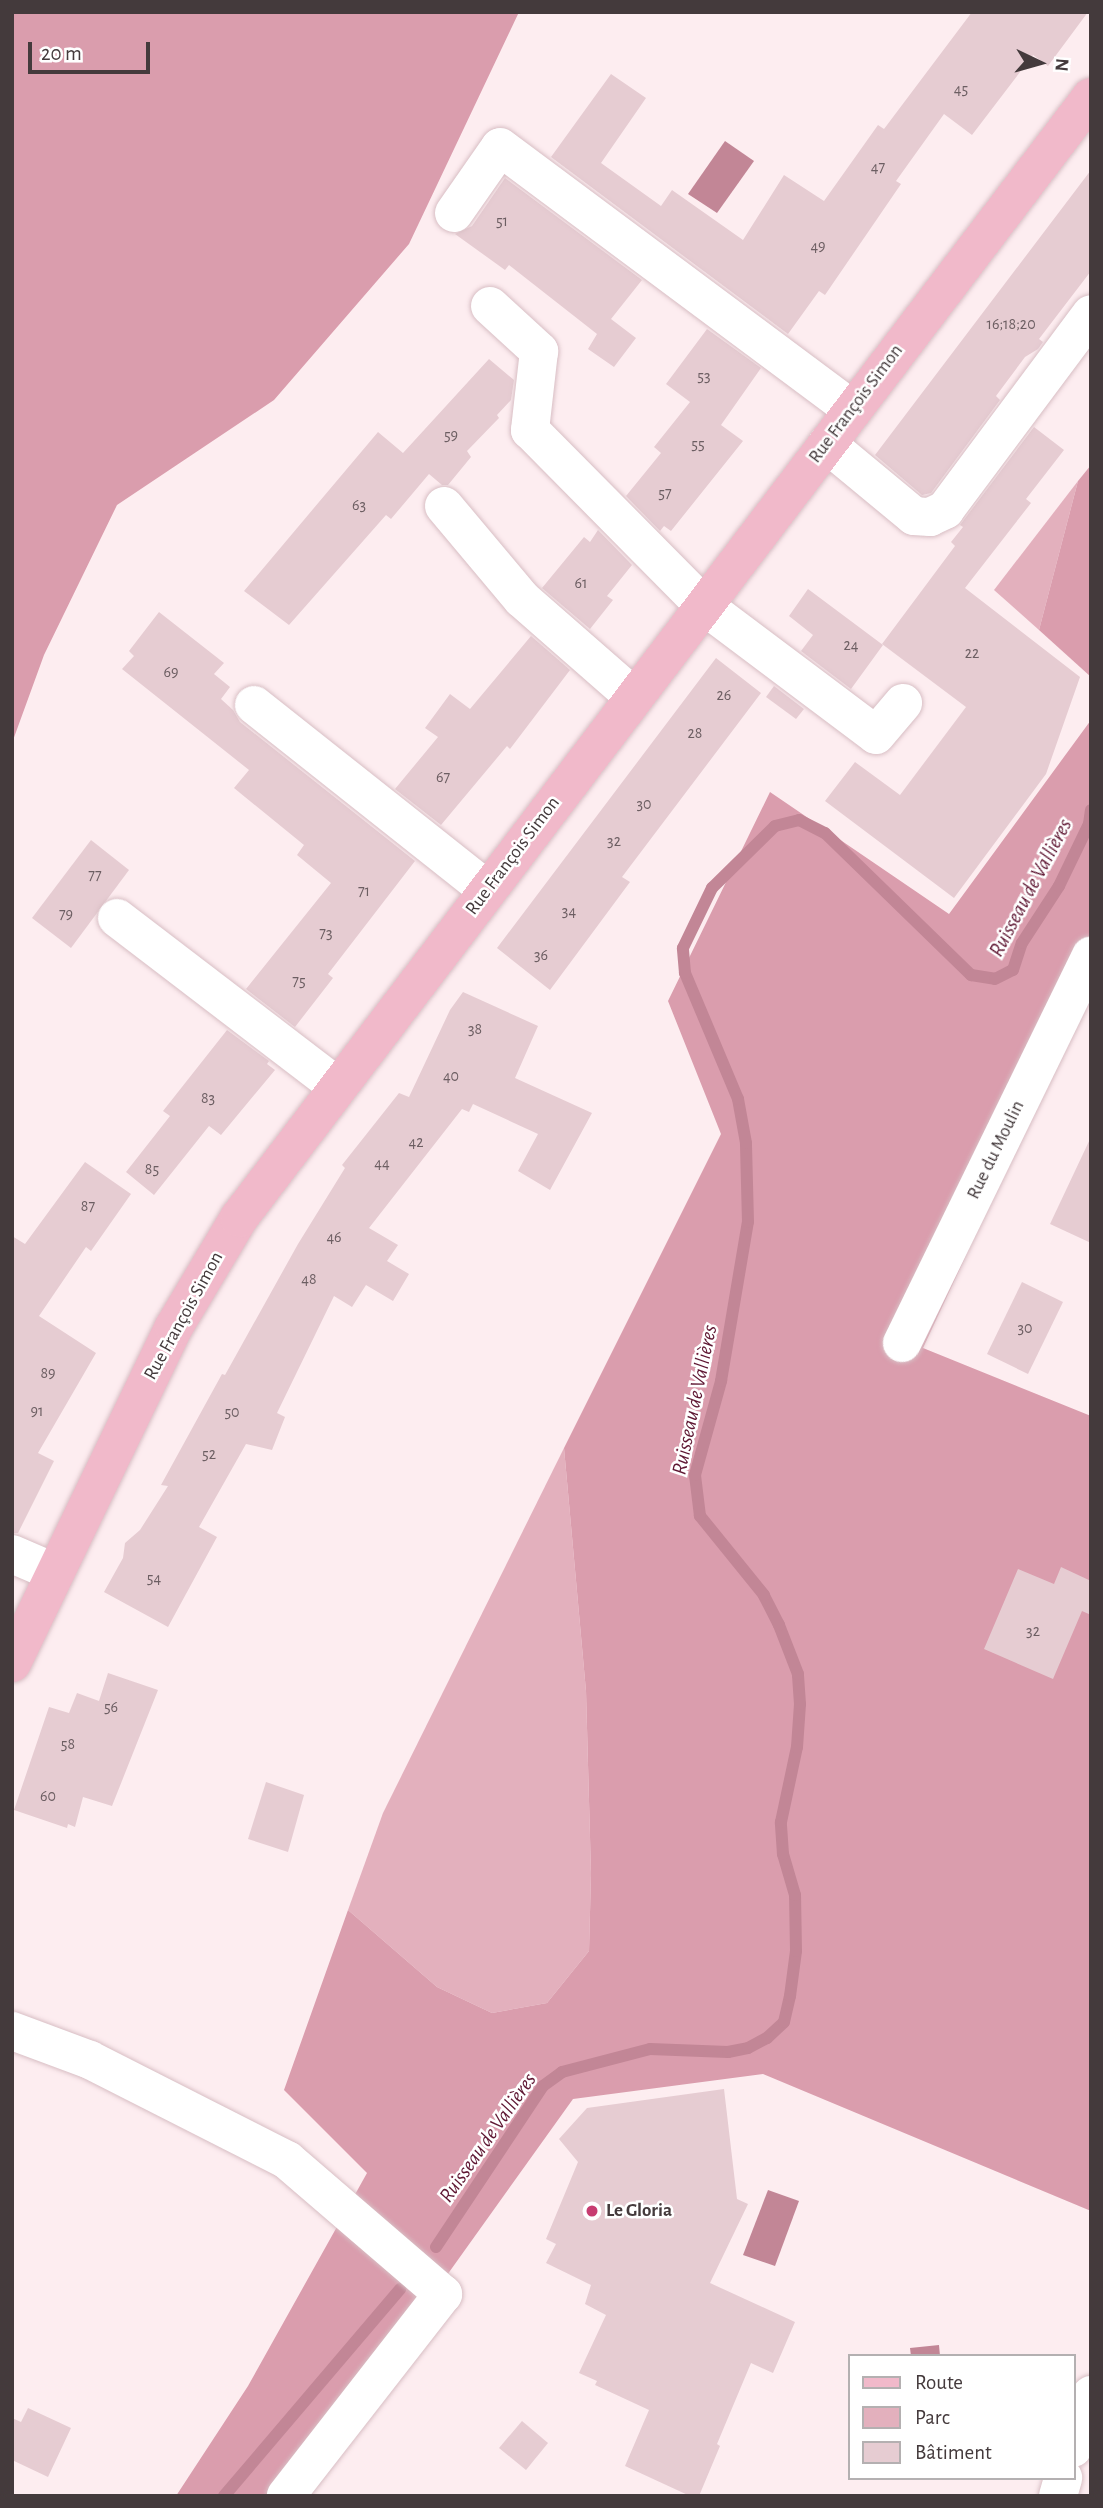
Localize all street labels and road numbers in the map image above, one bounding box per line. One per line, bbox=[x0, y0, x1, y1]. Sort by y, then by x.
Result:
street label: Rue François Simon bbox=[804, 340, 908, 468]
street label: Rue François Simon bbox=[461, 792, 565, 920]
street label: Rue du Moulin bbox=[962, 1097, 1030, 1203]
street label: Rue François Simon bbox=[139, 1248, 229, 1384]

